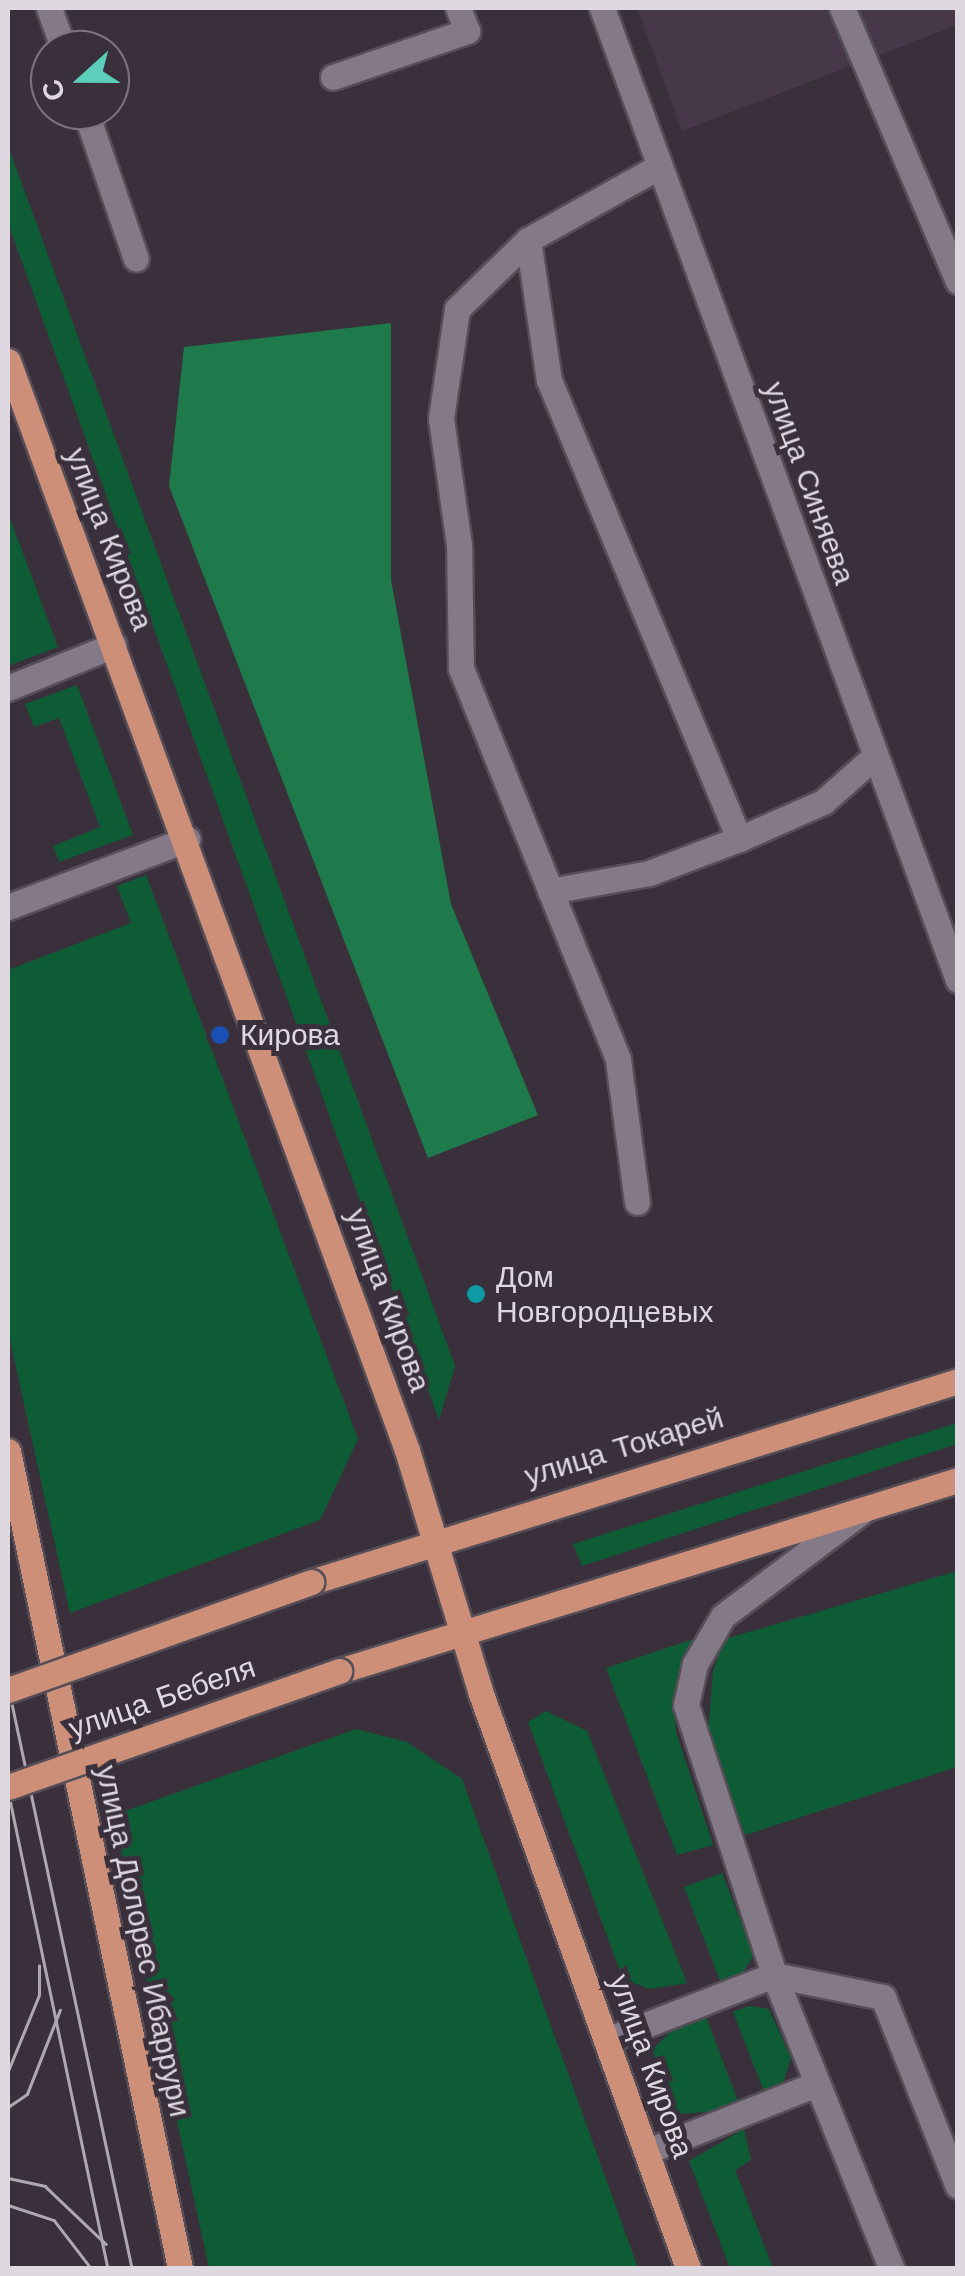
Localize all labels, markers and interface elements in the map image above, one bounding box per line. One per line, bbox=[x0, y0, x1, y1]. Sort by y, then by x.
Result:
north arrow bbox=[30, 30, 130, 130]
text: С bbox=[34, 75, 72, 106]
street label: улица Синяева bbox=[756, 377, 862, 589]
street label: улица Кирова bbox=[58, 443, 160, 635]
place label: Кирова bbox=[240, 1017, 340, 1053]
marker: Кирова bbox=[209, 1024, 231, 1046]
street label: улица Кирова bbox=[338, 1203, 438, 1397]
place label: Дом Новгородцевых bbox=[496, 1259, 714, 1330]
marker: Дом Новгородцевых bbox=[465, 1283, 487, 1305]
street label: улица Токарей bbox=[520, 1400, 728, 1494]
street label: улица Бебеля bbox=[64, 1649, 260, 1747]
street label: улица Долорес Ибаррури bbox=[88, 1762, 198, 2120]
street label: улица Кирова bbox=[601, 1969, 701, 2163]

